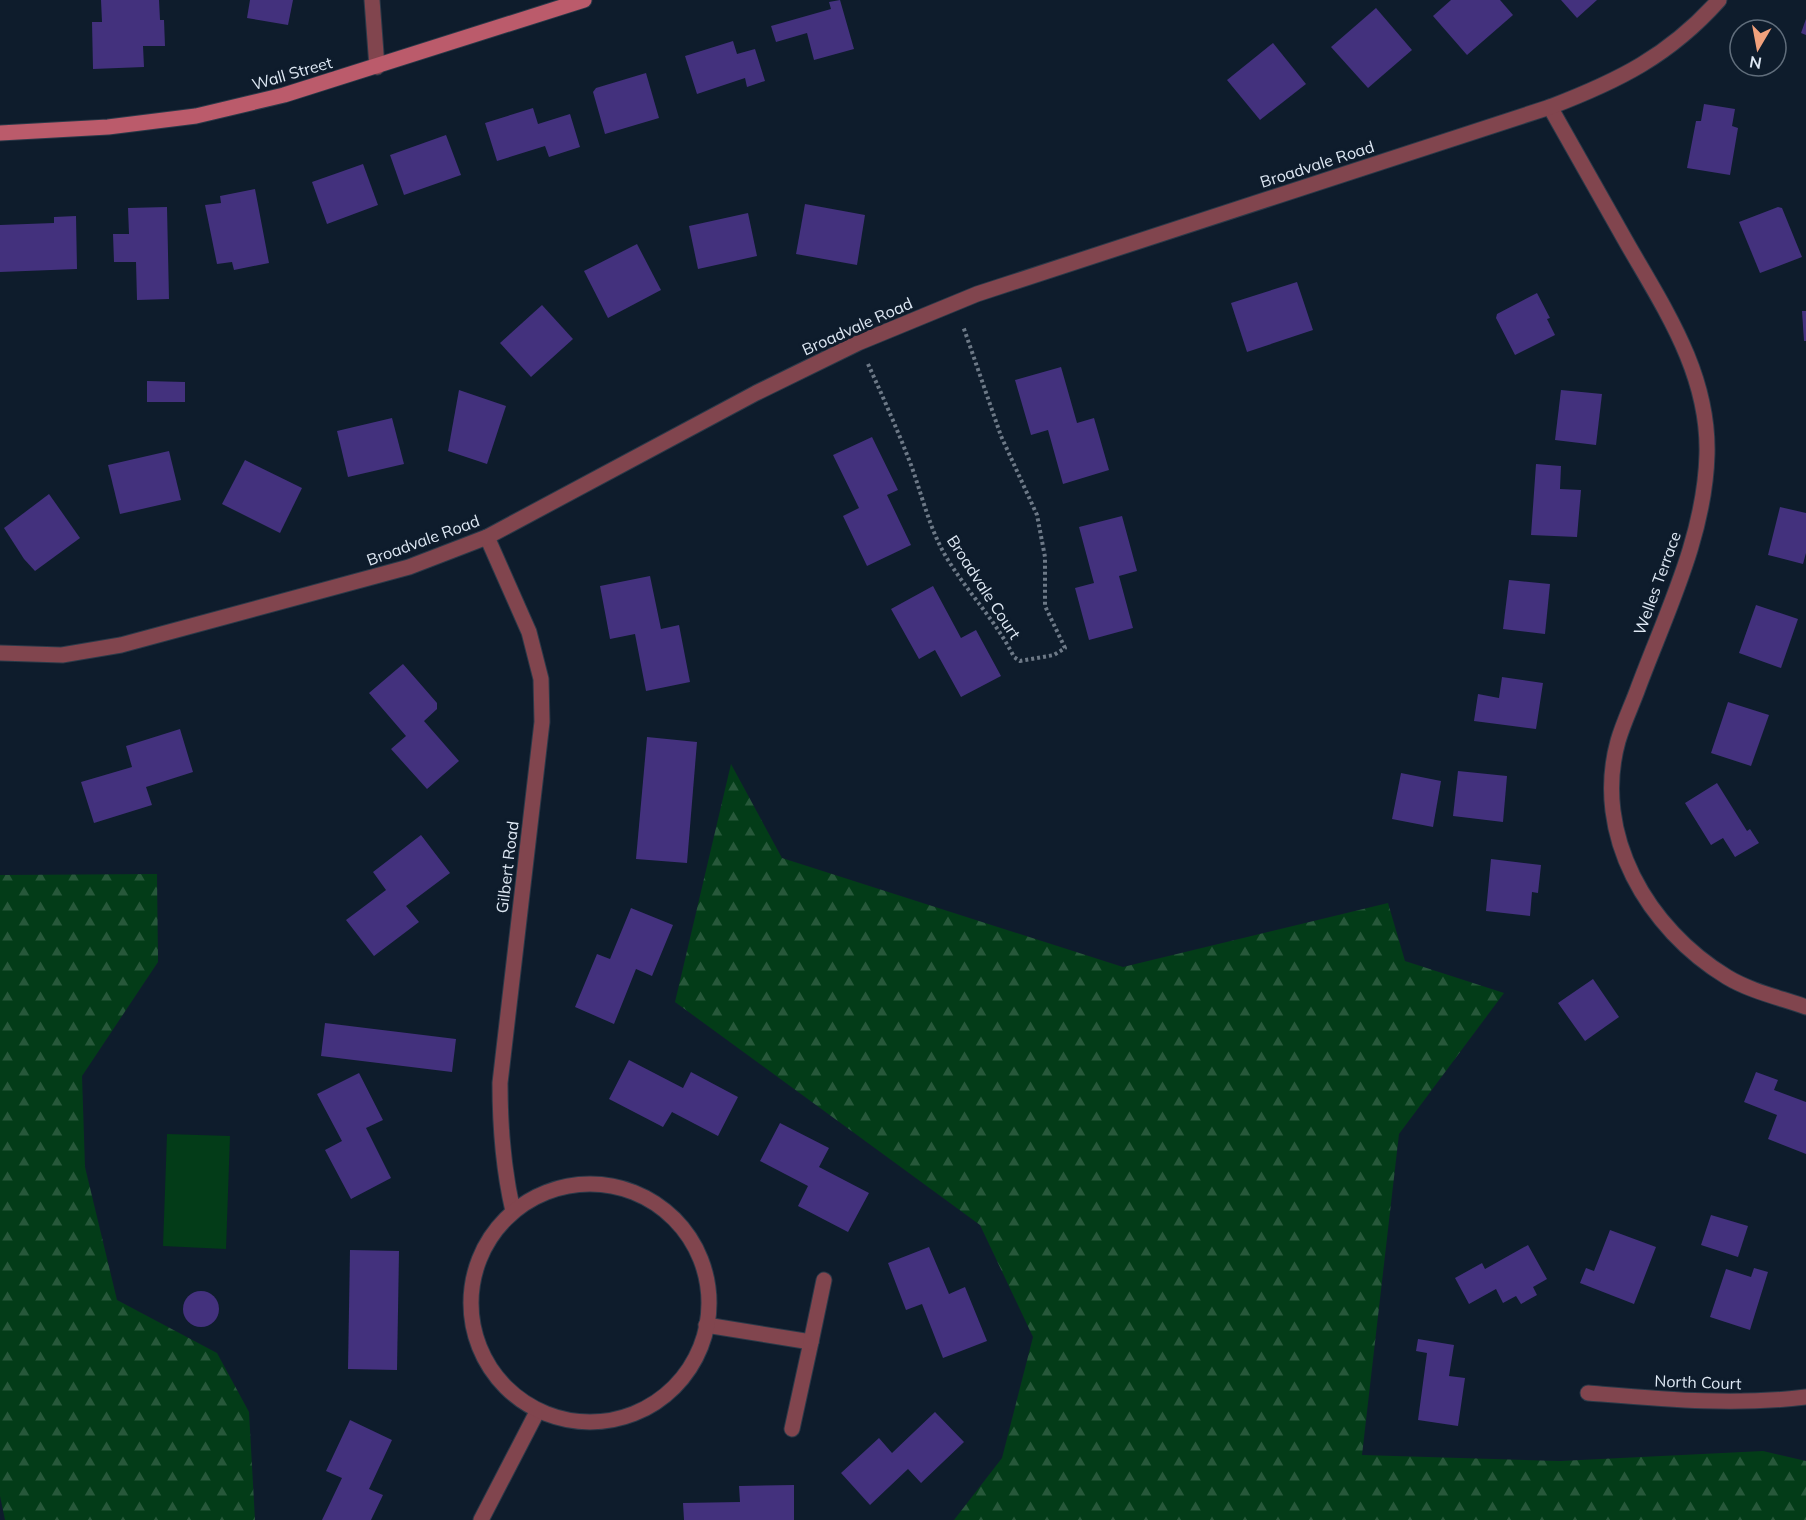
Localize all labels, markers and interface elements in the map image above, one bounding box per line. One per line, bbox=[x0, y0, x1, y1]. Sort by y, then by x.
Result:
north arrow bbox=[1728, 18, 1788, 78]
street label: Wall Street bbox=[250, 52, 335, 94]
text: N bbox=[1748, 52, 1763, 74]
street label: Broadvale Road bbox=[1257, 136, 1377, 192]
street label: Broadvale Road bbox=[799, 293, 915, 359]
street label: Broadvale Road bbox=[364, 510, 482, 570]
street label: Welles Terrace bbox=[1629, 528, 1685, 638]
street label: Broadvale Court bbox=[943, 531, 1025, 643]
street label: Gilbert Road bbox=[491, 820, 523, 914]
street label: North Court bbox=[1654, 1370, 1742, 1394]

